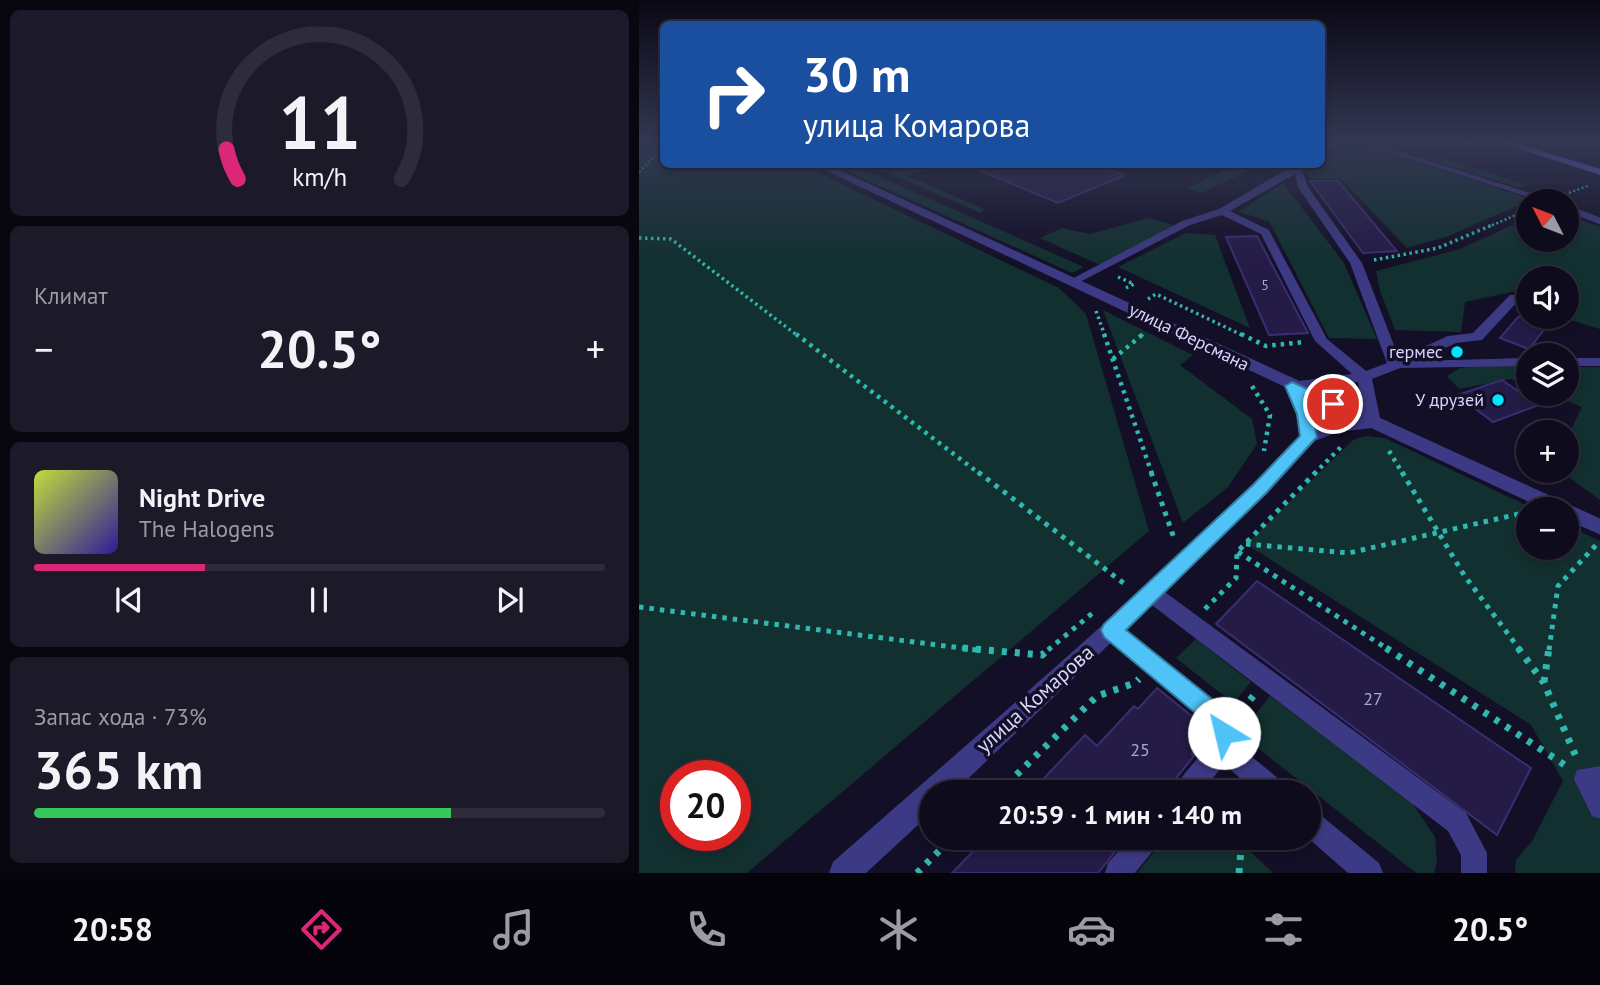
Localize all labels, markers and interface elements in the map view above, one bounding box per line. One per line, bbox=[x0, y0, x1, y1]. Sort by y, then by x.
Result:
text: 30 m bbox=[803, 42, 910, 106]
icon: right bbox=[688, 49, 779, 140]
text: 11 bbox=[278, 75, 361, 169]
text: улица Комарова bbox=[803, 104, 1030, 146]
text: km/h bbox=[292, 161, 347, 193]
north arrow bbox=[1516, 189, 1579, 252]
map controls bbox=[1516, 189, 1579, 560]
button: sound bbox=[1516, 266, 1579, 329]
house number: 5 bbox=[1261, 276, 1269, 294]
text: Климат bbox=[34, 281, 108, 310]
street label: улица Ферсмана bbox=[1125, 298, 1253, 376]
text: 20.5° bbox=[258, 315, 381, 382]
text: − bbox=[34, 324, 53, 373]
text: + bbox=[586, 324, 605, 373]
place label: гермес bbox=[1389, 340, 1443, 363]
button: layers bbox=[1516, 343, 1579, 406]
marker: гермес bbox=[1449, 344, 1465, 360]
pin bbox=[1303, 374, 1363, 434]
icon: arrive bbox=[1314, 385, 1352, 423]
place label: У друзей bbox=[1415, 388, 1484, 411]
marker: У друзей bbox=[1490, 392, 1506, 408]
button: + bbox=[1516, 420, 1579, 483]
text: Night Drive bbox=[139, 481, 265, 514]
button: − bbox=[1516, 497, 1579, 560]
text: The Halogens bbox=[139, 514, 274, 543]
icon: previous bbox=[110, 581, 148, 619]
icon: pause bbox=[300, 581, 338, 619]
icon: next bbox=[491, 581, 529, 619]
street label: улица Комарова bbox=[970, 639, 1099, 759]
house number: 27 bbox=[1363, 687, 1383, 710]
position arrow bbox=[1187, 696, 1261, 770]
text: Запас хода · 73% bbox=[34, 702, 207, 731]
text: 365 km bbox=[34, 736, 203, 803]
house number: 25 bbox=[1130, 738, 1150, 761]
speed limit sign: 20 bbox=[660, 760, 751, 851]
text: 20:59 · 1 мин · 140 m bbox=[998, 798, 1242, 831]
icon: directions bbox=[297, 905, 346, 954]
icon: music bbox=[489, 905, 538, 954]
icon: phone bbox=[682, 905, 731, 954]
icon: climate bbox=[874, 905, 923, 954]
icon: car bbox=[1067, 905, 1116, 954]
icon: filters bbox=[1259, 905, 1308, 954]
text: 20:58 bbox=[72, 908, 153, 950]
text: 20.5° bbox=[1452, 908, 1528, 950]

